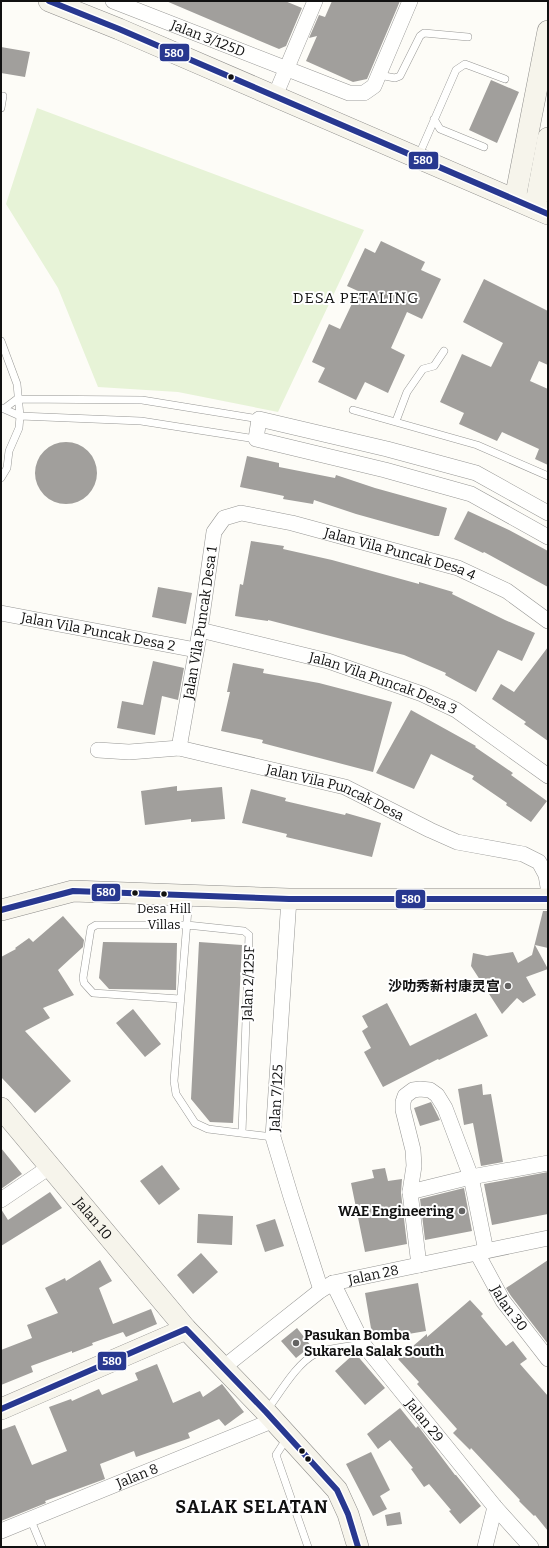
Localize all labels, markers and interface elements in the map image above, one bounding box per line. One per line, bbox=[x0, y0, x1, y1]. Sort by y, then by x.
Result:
street label: Jalan 3/125D bbox=[167, 16, 248, 61]
line badge: 580 bbox=[159, 43, 190, 62]
text: 580 bbox=[164, 47, 184, 60]
unlabelled marker bbox=[226, 72, 236, 82]
line badge: 580 bbox=[408, 151, 439, 170]
text: 580 bbox=[413, 154, 433, 167]
district label: DESA PETALING bbox=[293, 289, 419, 307]
street label: Jalan Vila Puncak Desa 4 bbox=[321, 524, 478, 584]
street label: Jalan Vila Puncak Desa 1 bbox=[180, 545, 221, 702]
street label: Jalan Vila Puncak Desa 2 bbox=[19, 609, 177, 655]
street label: Jalan Vila Puncak Desa 3 bbox=[306, 648, 460, 718]
street label: Jalan Vila Puncak Desa bbox=[263, 761, 407, 825]
line badge: 580 bbox=[91, 883, 121, 902]
text: 580 bbox=[96, 886, 116, 899]
unlabelled marker bbox=[130, 888, 140, 898]
marker: Desa Hill Villas bbox=[159, 889, 169, 899]
line badge: 580 bbox=[395, 889, 426, 909]
text: 580 bbox=[401, 893, 421, 906]
place label: Desa Hill Villas bbox=[137, 901, 191, 932]
street label: Jalan 2/125F bbox=[239, 945, 258, 1022]
place label: 沙叻秀新村康灵宫 bbox=[388, 978, 500, 995]
marker: 沙叻秀新村康灵宫 bbox=[503, 981, 513, 991]
street label: Jalan 7/125 bbox=[266, 1064, 287, 1133]
street label: Jalan 10 bbox=[70, 1193, 116, 1243]
place label: WAE Engineering bbox=[338, 1203, 454, 1220]
marker: WAE Engineering bbox=[457, 1206, 467, 1216]
street label: Jalan 28 bbox=[346, 1261, 400, 1289]
street label: Jalan 30 bbox=[487, 1282, 531, 1335]
place label: Pasukan Bomba Sukarela Salak South bbox=[304, 1327, 444, 1360]
marker: Pasukan Bomba Sukarela Salak South bbox=[291, 1338, 301, 1348]
line badge: 580 bbox=[97, 1351, 127, 1371]
text: 580 bbox=[102, 1355, 122, 1368]
street label: Jalan 29 bbox=[401, 1395, 447, 1446]
unlabelled marker bbox=[297, 1446, 307, 1456]
unlabelled marker bbox=[303, 1454, 313, 1464]
street label: Jalan 8 bbox=[113, 1460, 161, 1493]
district label: SALAK SELATAN bbox=[175, 1496, 329, 1518]

